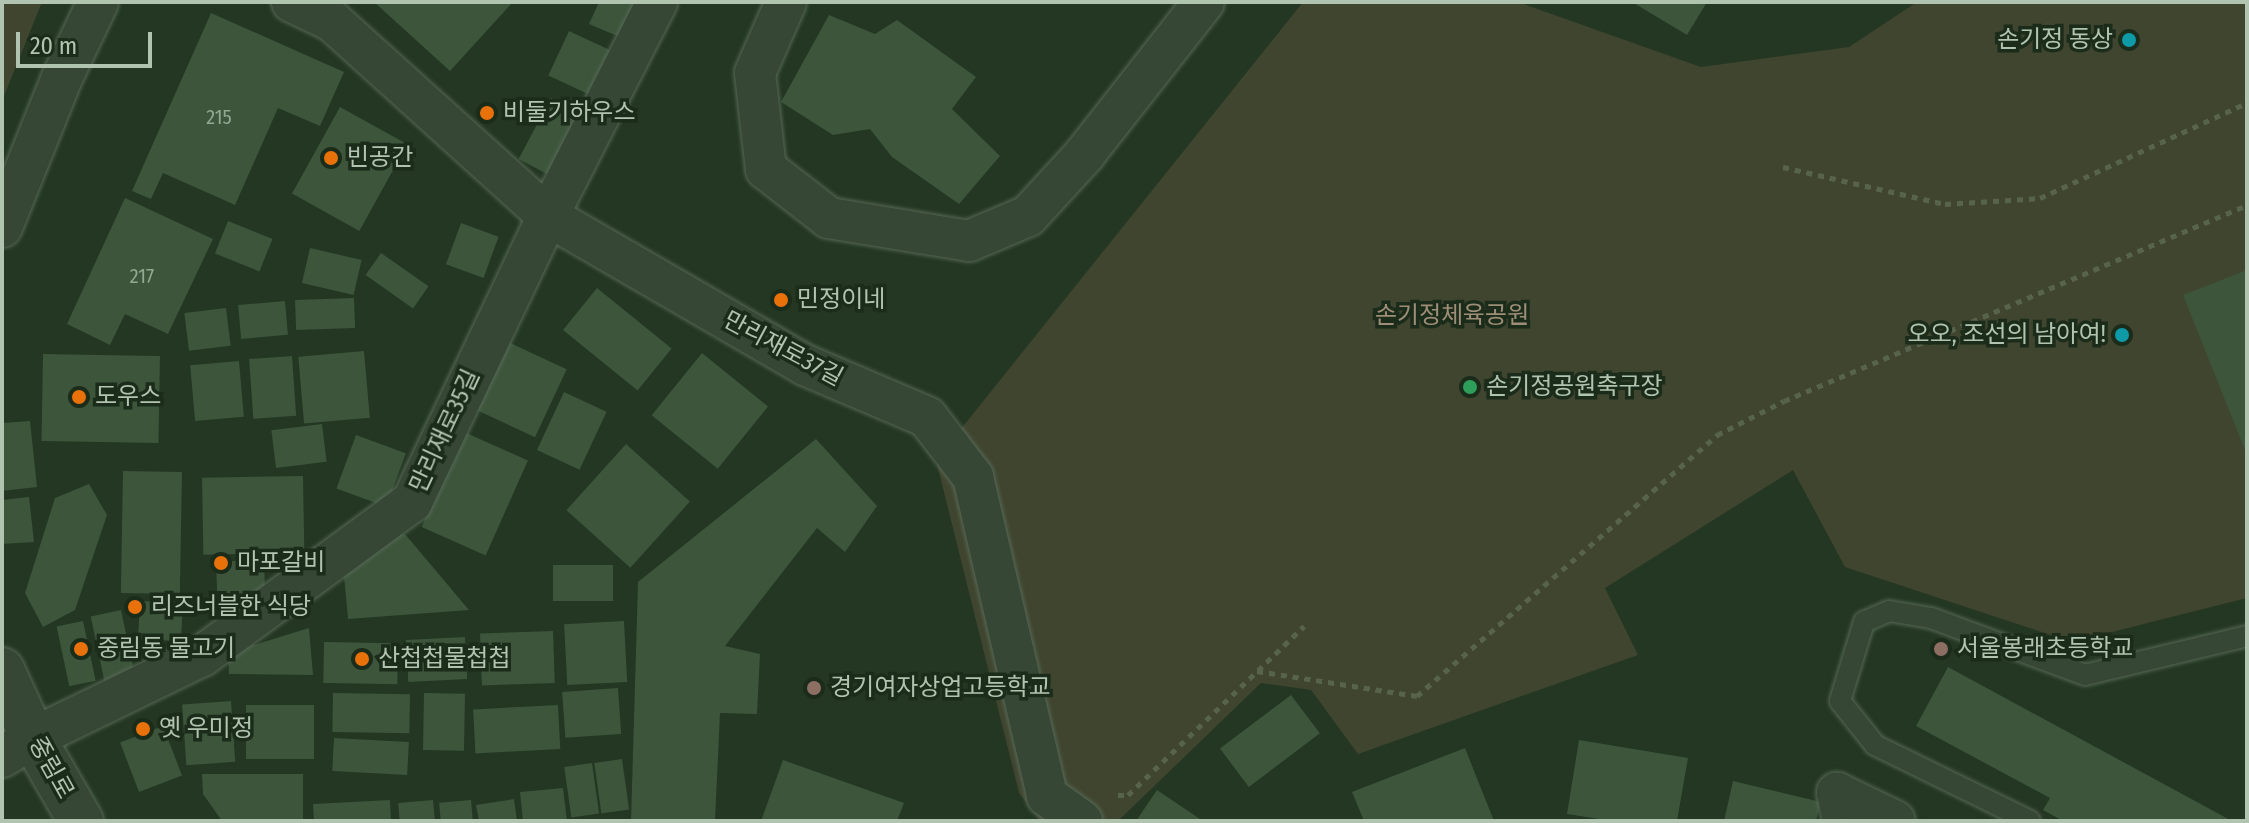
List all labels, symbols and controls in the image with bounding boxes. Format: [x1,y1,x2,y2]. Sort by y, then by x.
scale bar [20,16,156,66]
place label: 손기정 동상 [1997,26,2113,54]
marker: 손기정 동상 [2120,31,2138,49]
text: 20 m [30,32,77,60]
place label: 비둘기하우스 [503,99,635,127]
marker: 비둘기하우스 [478,104,496,122]
house number: 215 [206,105,232,129]
place label: 빈공간 [347,144,413,172]
marker: 빈공간 [322,149,340,167]
house number: 217 [130,264,154,288]
place label: 민정이네 [797,286,885,314]
marker: 민정이네 [772,291,790,309]
park label: 손기정체육공원 [1375,302,1529,330]
street label: 만리재로37길 [718,306,848,392]
place label: 오오, 조선의 남아여! [1908,321,2106,349]
marker: 오오, 조선의 남아여! [2113,326,2131,344]
street label: 만리재로35길 [404,365,486,497]
place label: 손기정공원축구장 [1486,373,1663,401]
marker: 손기정공원축구장 [1461,378,1479,396]
place label: 도우스 [95,383,161,411]
marker: 도우스 [70,388,88,406]
place label: 마포갈비 [237,549,325,577]
marker: 마포갈비 [212,554,230,572]
place label: 리즈너블한 식당 [151,593,311,621]
marker: 리즈너블한 식당 [126,598,144,616]
place label: 중림동 물고기 [97,635,235,663]
place label: 서울봉래초등학교 [1957,635,2134,663]
marker: 중림동 물고기 [72,640,90,658]
marker: 서울봉래초등학교 [1932,640,1950,658]
place label: 산첩첩물첩첩 [378,645,510,673]
marker: 산첩첩물첩첩 [353,650,371,668]
place label: 경기여자상업고등학교 [830,674,1051,702]
marker: 경기여자상업고등학교 [805,679,823,697]
place label: 옛 우미정 [159,715,253,743]
marker: 옛 우미정 [134,720,152,738]
street label: 중림로 [22,732,80,804]

